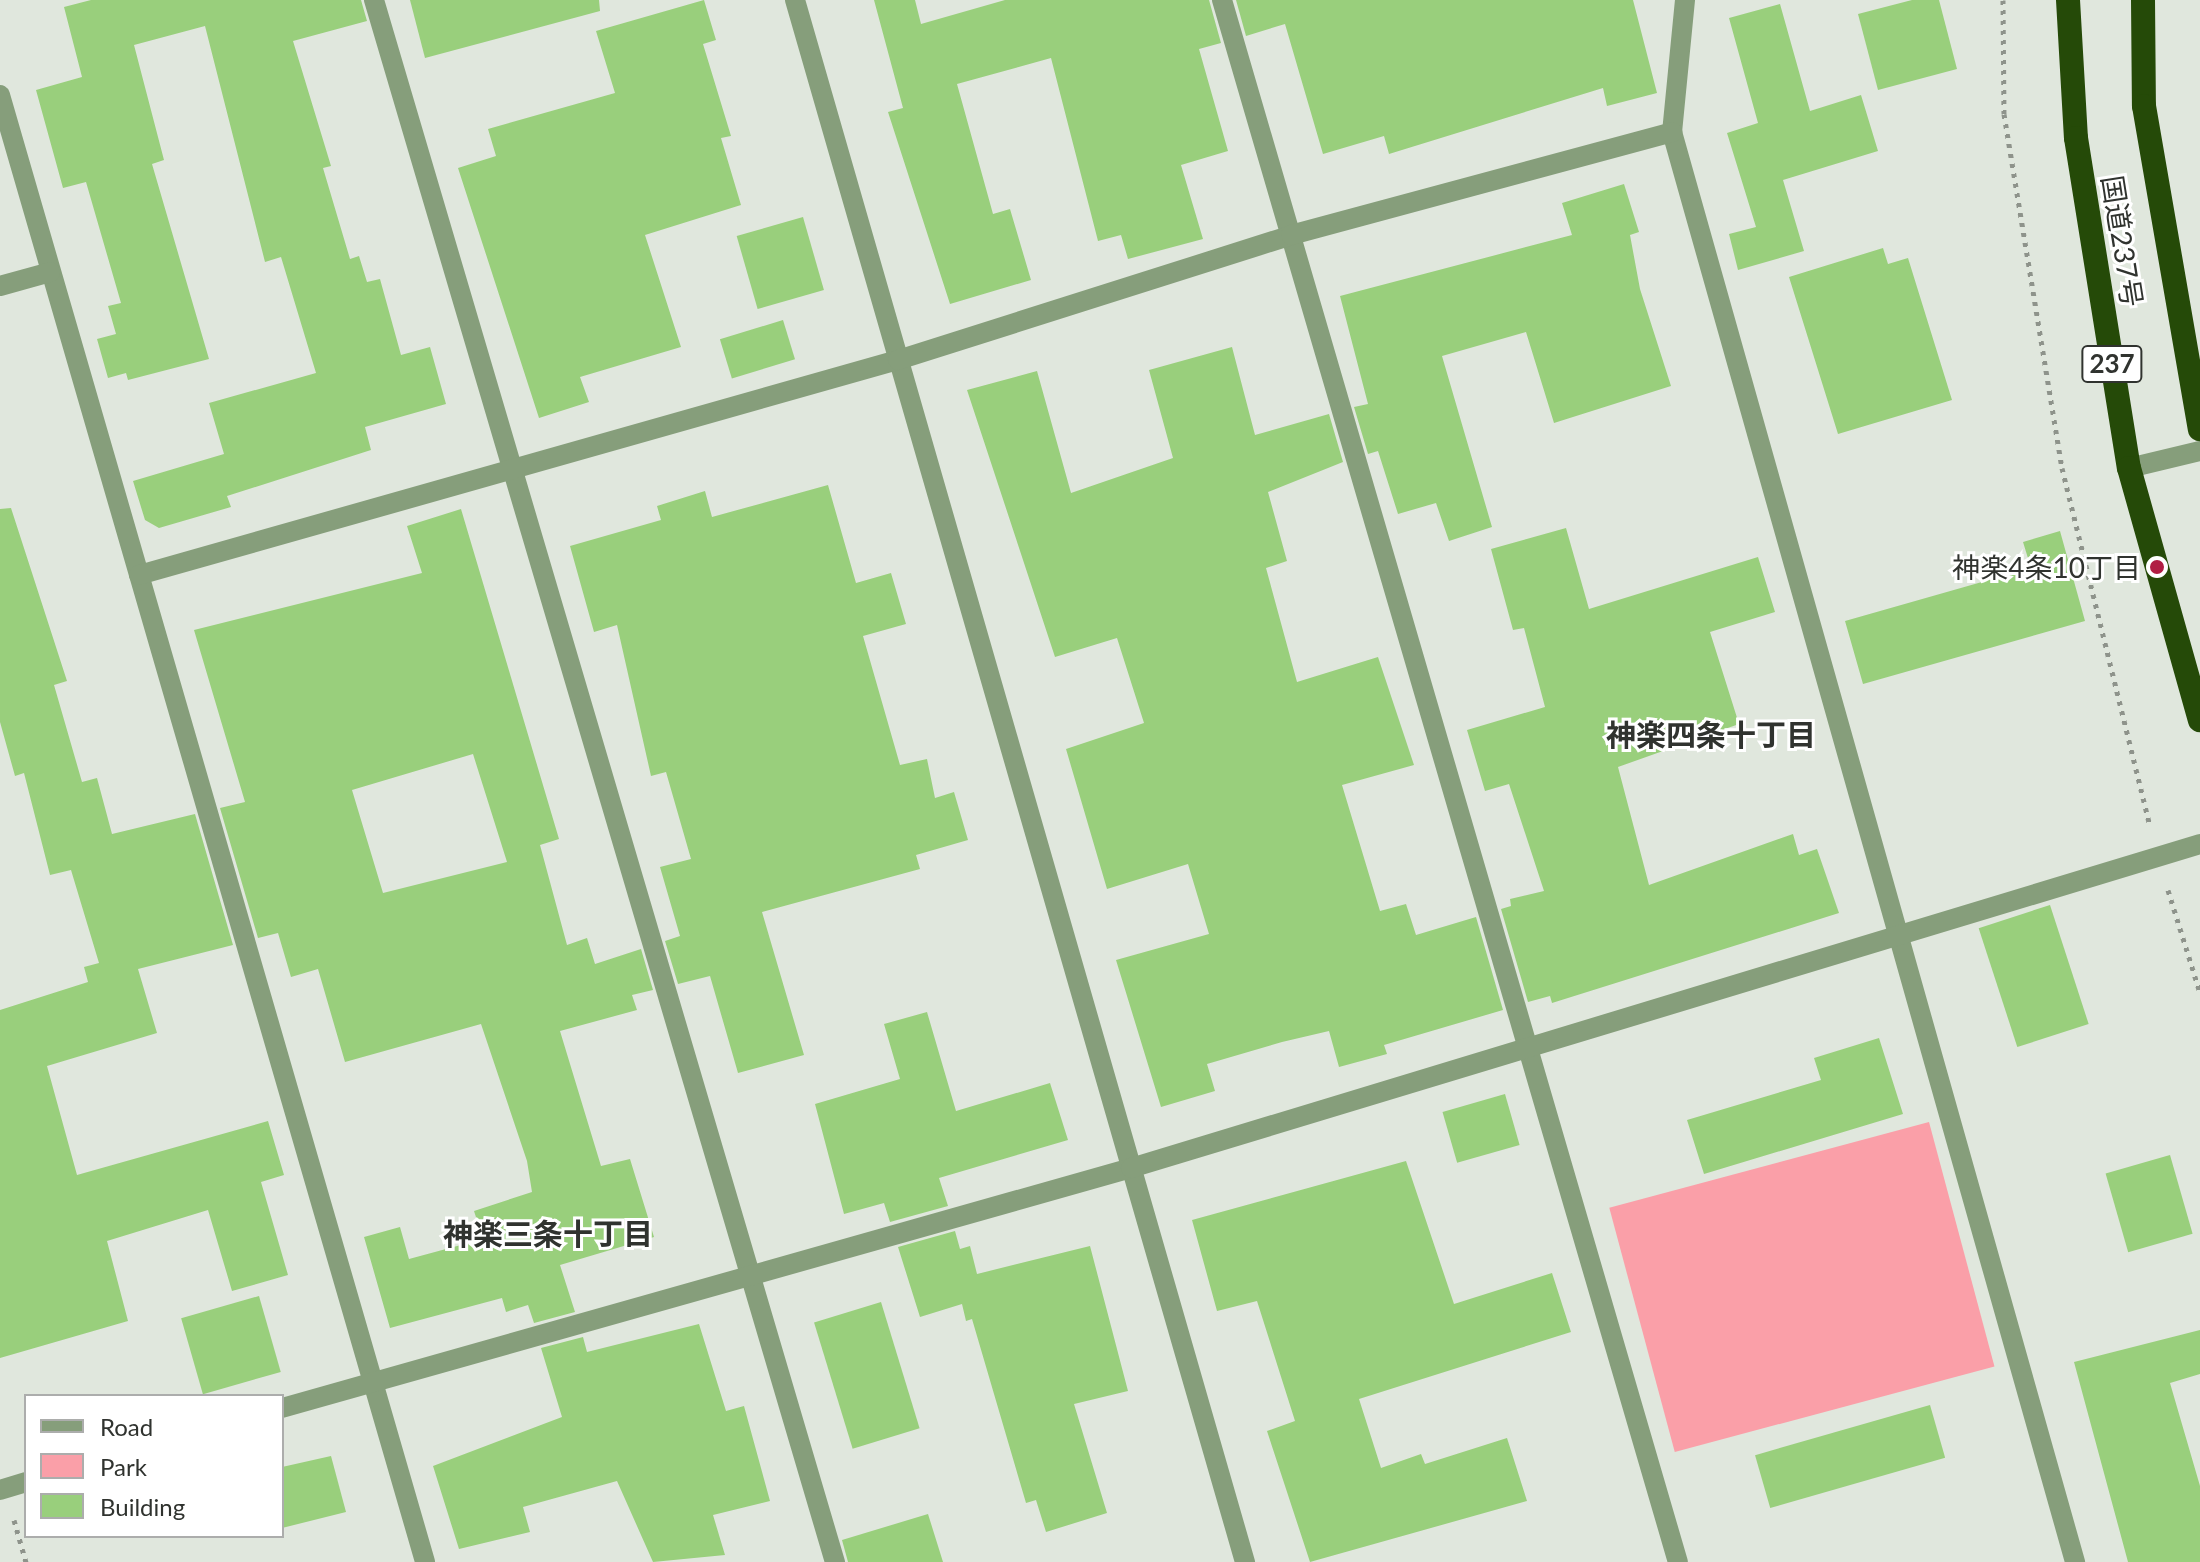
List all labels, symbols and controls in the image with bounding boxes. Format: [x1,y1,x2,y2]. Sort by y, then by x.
street label: 国道237号 [2096,173,2150,309]
road number: 237 [2080,342,2144,386]
place label: 神楽4条10丁目 [1952,550,2141,584]
marker: 神楽4条10丁目 [2148,558,2166,576]
district label: 神楽四条十丁目 [1606,716,1816,752]
district label: 神楽三条十丁目 [443,1215,653,1251]
legend [24,1394,284,1538]
text: Road [100,1412,153,1441]
text: Park [100,1452,147,1481]
text: Building [100,1492,185,1521]

